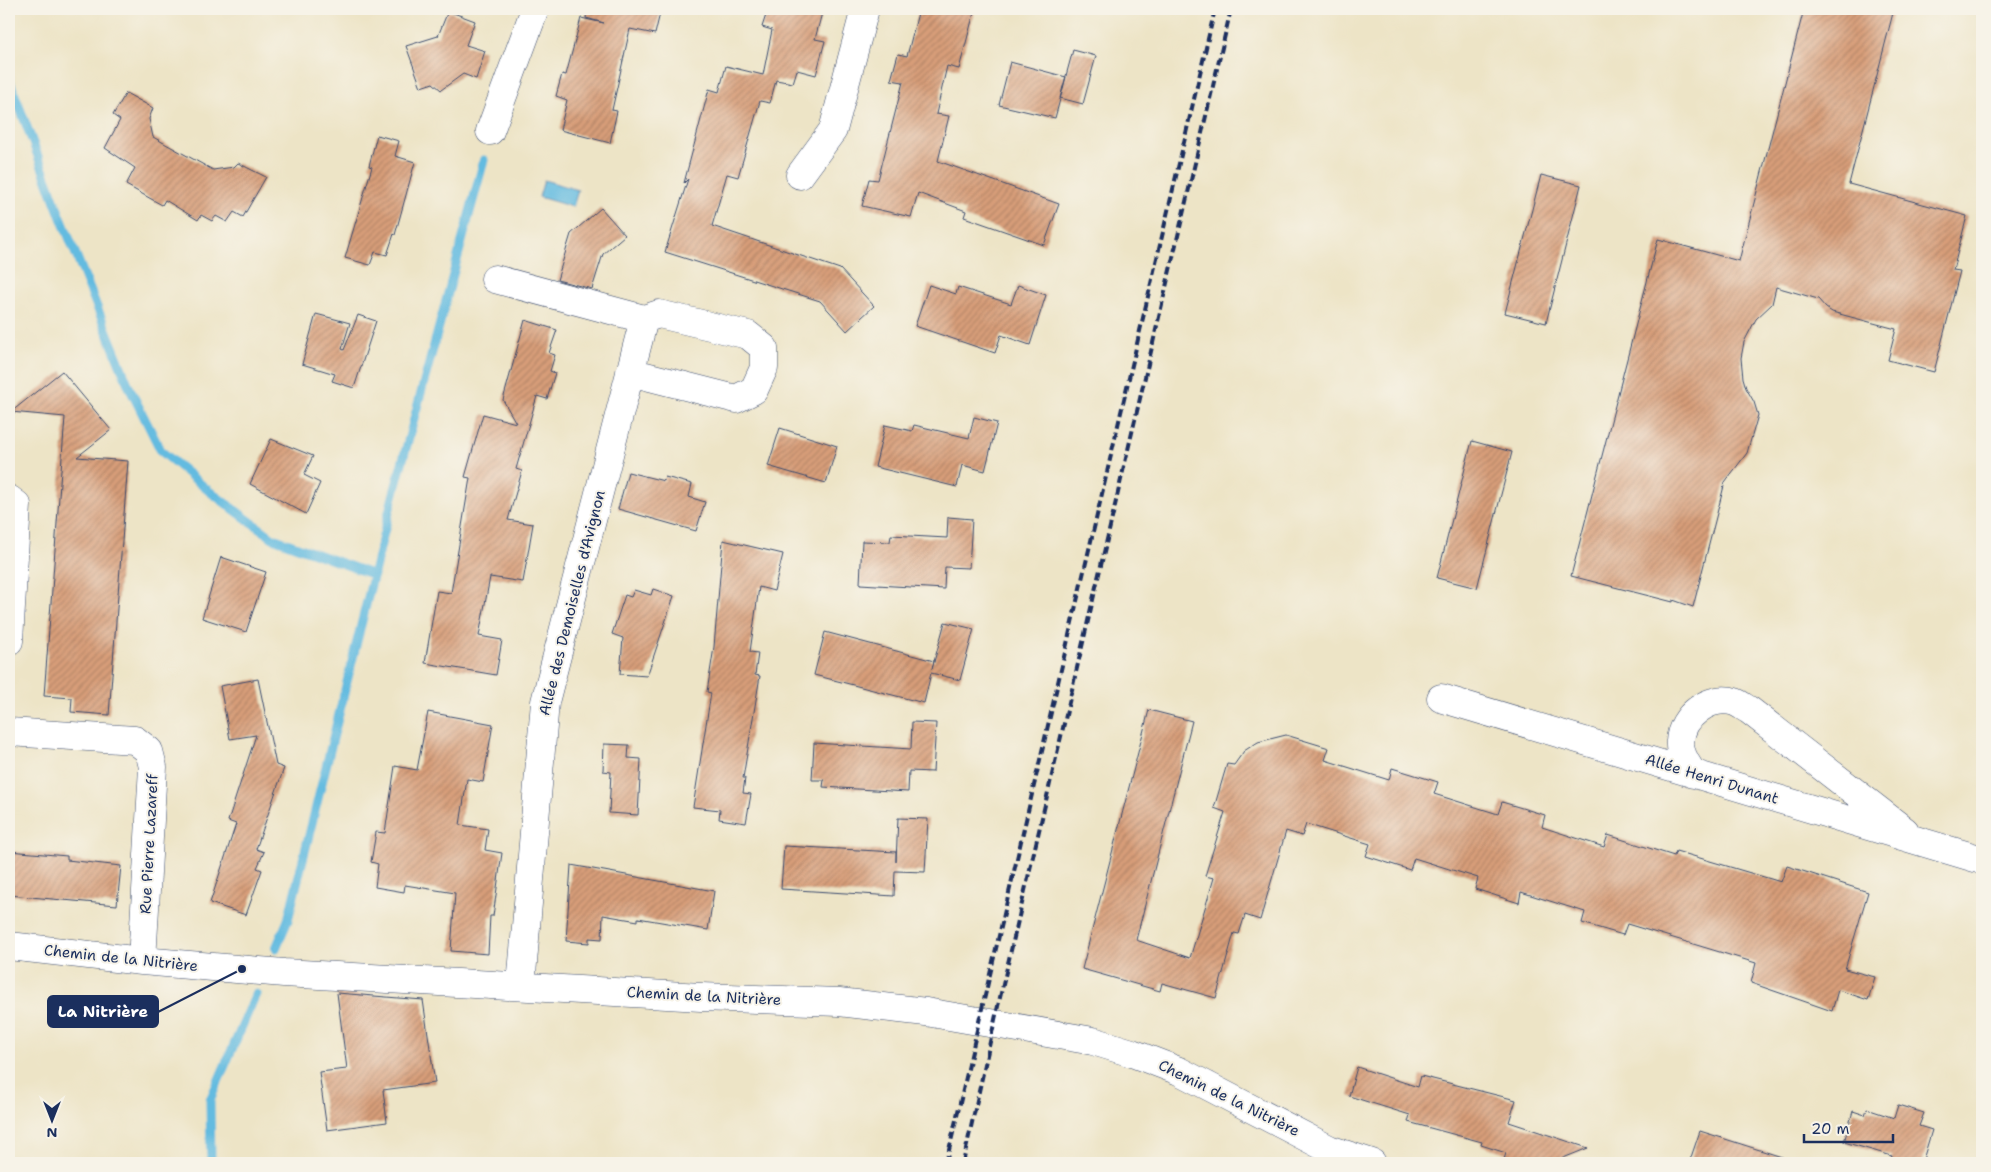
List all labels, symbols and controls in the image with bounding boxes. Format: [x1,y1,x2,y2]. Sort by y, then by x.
street label: Allée des Demoiselles d'Avignon [534,488,610,718]
street label: Allée Henri Dunant [1643,749,1781,809]
street label: Rue Pierre Lazareff [135,773,163,915]
street label: Chemin de la Nitrière [43,940,199,976]
street label: Chemin de la Nitrière [626,982,782,1010]
callout: La Nitrière [48,996,158,1027]
text: La Nitrière [58,1001,149,1022]
street label: Chemin de la Nitrière [1155,1055,1303,1141]
north arrow [28,1094,78,1144]
scale bar [1804,1112,1892,1144]
text: 20 m [1811,1119,1850,1139]
text: N [46,1124,58,1142]

